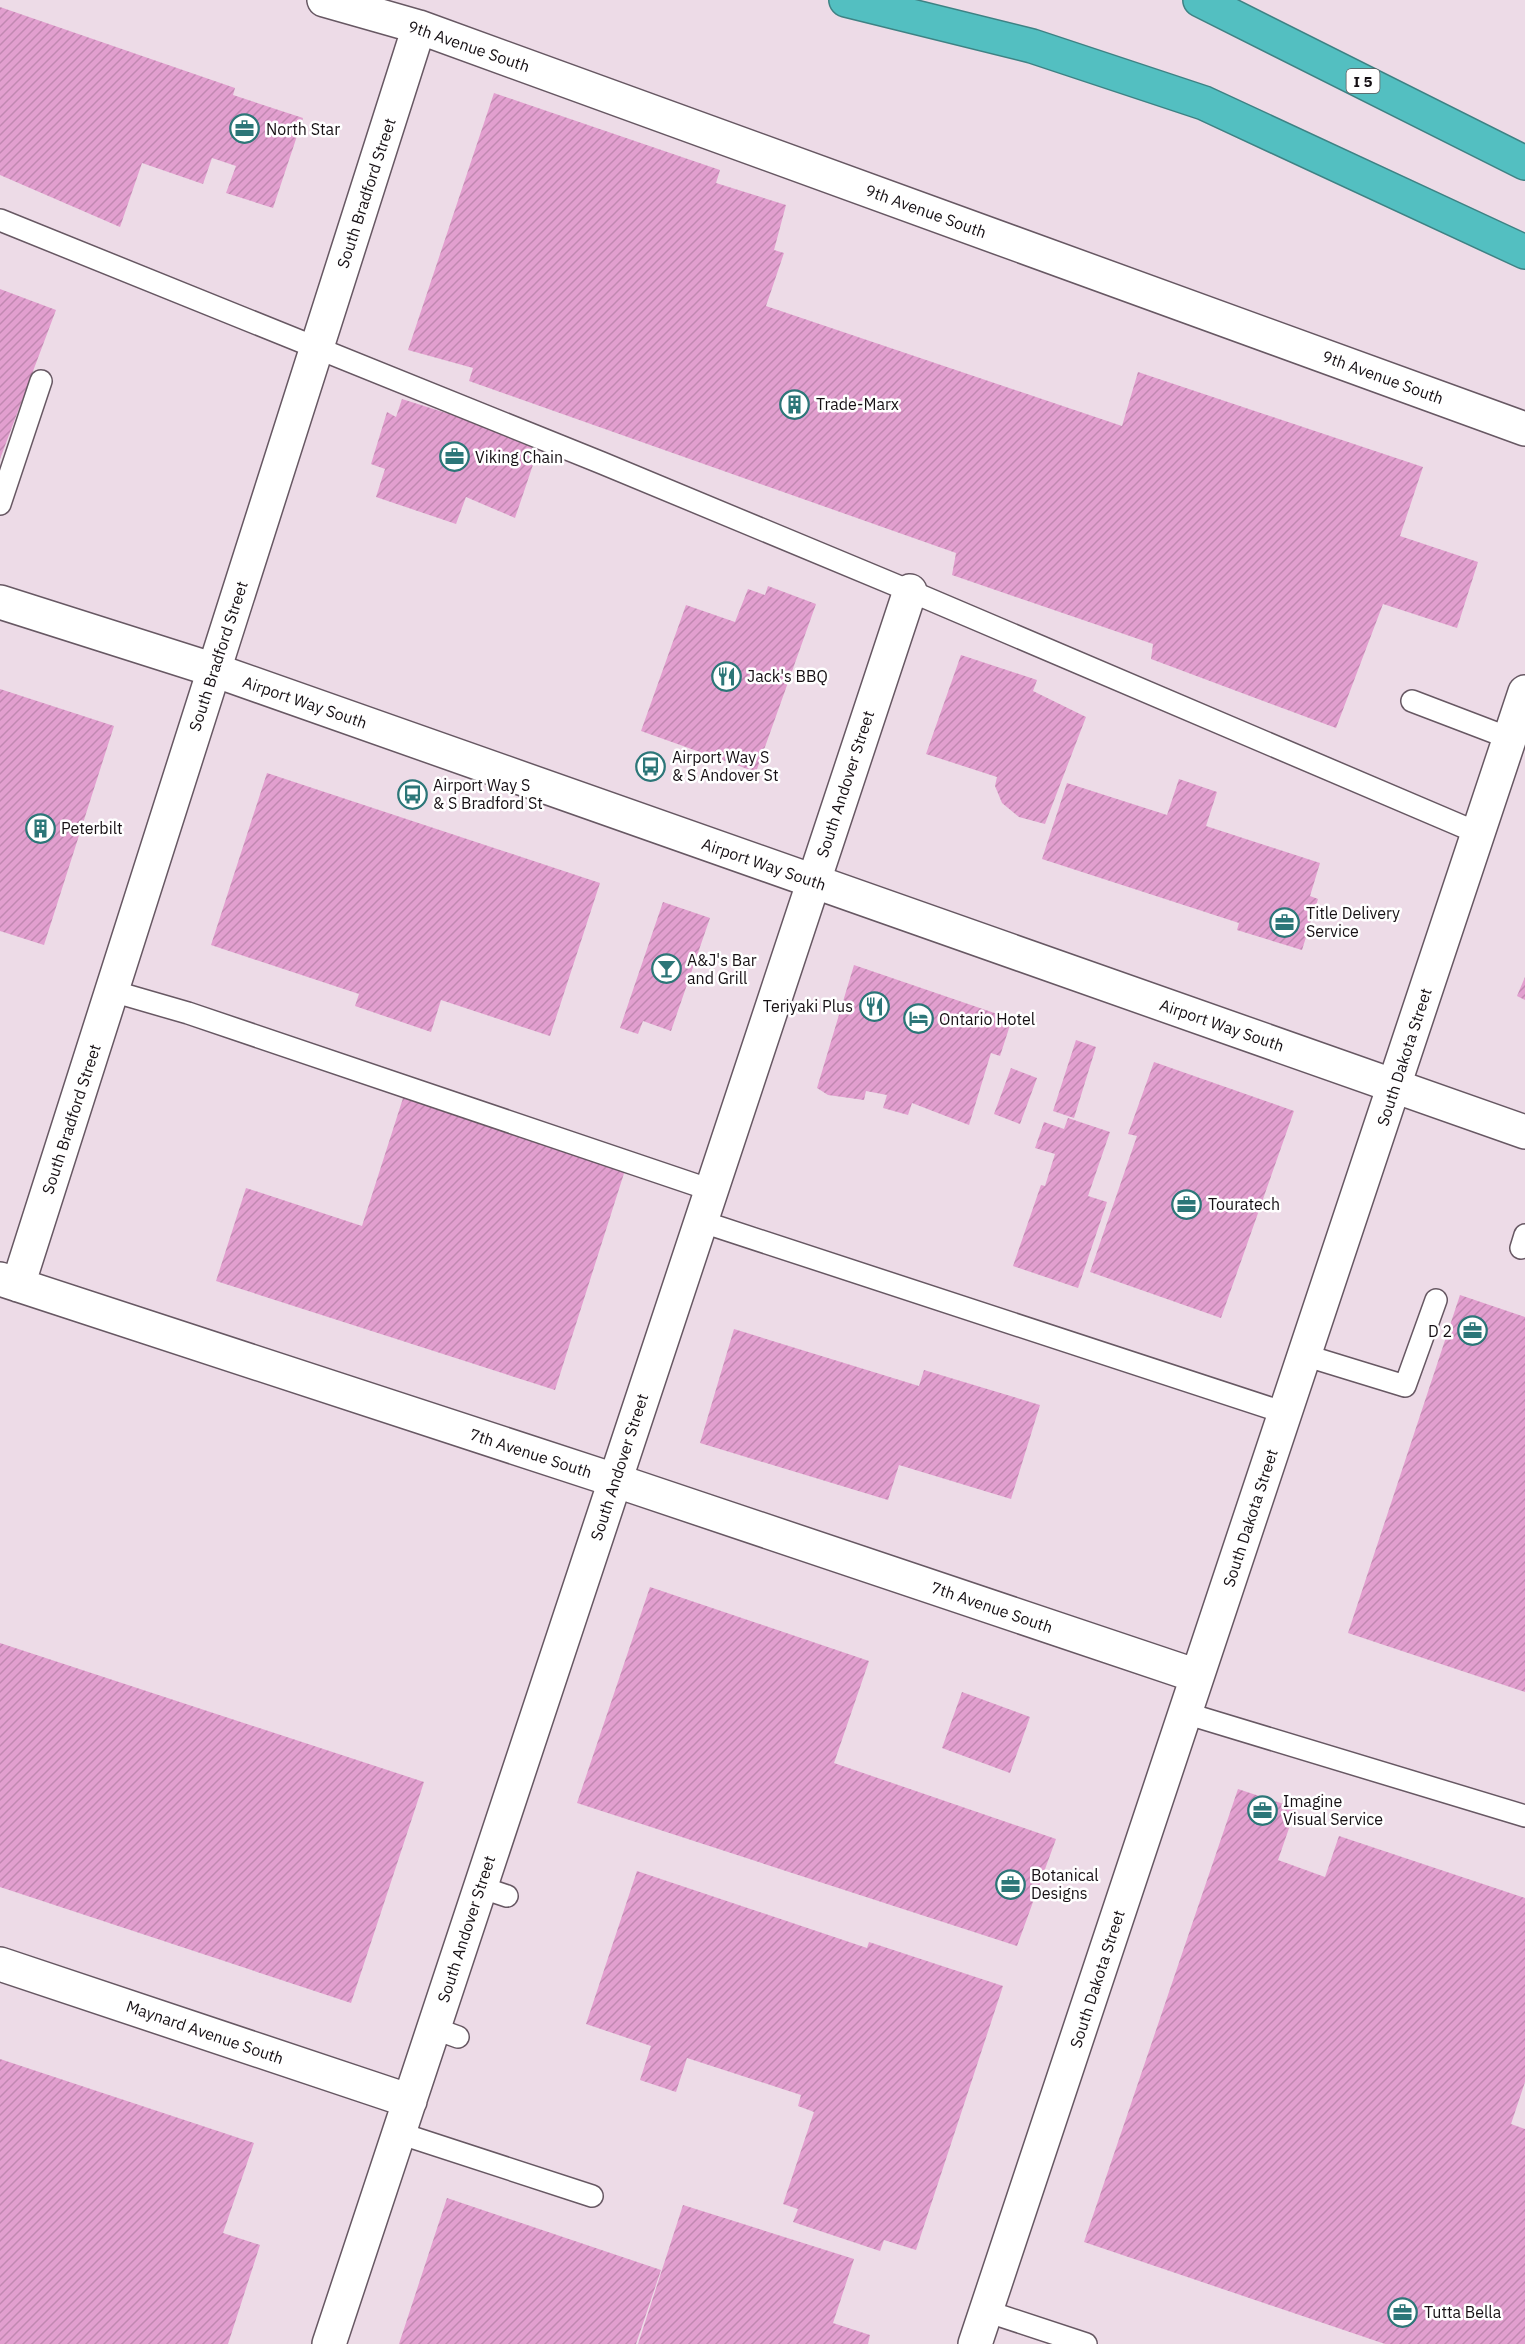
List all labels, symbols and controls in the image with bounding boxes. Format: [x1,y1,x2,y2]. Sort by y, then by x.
street label: 9th Avenue South [406,16,532,76]
road number: I 5 [1346,69,1380,93]
office icon: North Star [229,113,261,145]
street label: South Bradford Street [332,115,400,271]
place label: North Star [266,119,340,139]
street label: 9th Avenue South [863,180,989,242]
street label: 9th Avenue South [1320,346,1446,408]
building icon: Trade-Marx [779,388,811,420]
place label: Trade-Marx [816,394,899,414]
office icon: Viking Chain [438,441,470,473]
place label: Viking Chain [475,447,563,467]
street label: South Bradford Street [184,578,252,734]
restaurant icon: Jack's BBQ [710,660,742,692]
place label: Jack's BBQ [747,666,828,686]
street label: Airport Way South [240,671,370,733]
street label: South Andover Street [812,708,878,860]
place label: Airport Way S & S Andover St [672,747,779,785]
bus stop icon: Airport Way S & S Andover St [635,750,667,782]
place label: Airport Way S & S Bradford St [433,775,543,813]
bus stop icon: Airport Way S & S Bradford St [396,778,428,810]
building icon: Peterbilt [24,812,56,844]
place label: Peterbilt [61,818,123,838]
street label: Airport Way South [699,833,829,895]
place label: Title Delivery Service [1306,903,1400,941]
office icon: Title Delivery Service [1269,906,1301,938]
place label: A&J's Bar and Grill [687,950,757,988]
bar icon: A&J's Bar and Grill [650,953,682,985]
street label: South Dakota Street [1372,985,1436,1129]
restaurant icon: Teriyaki Plus [858,990,890,1022]
street label: Airport Way South [1157,994,1287,1056]
place label: Teriyaki Plus [763,996,853,1016]
hotel icon: Ontario Hotel [902,1003,934,1035]
place label: Ontario Hotel [939,1009,1035,1029]
street label: South Bradford Street [37,1041,105,1197]
office icon: Touratech [1171,1188,1203,1220]
place label: Touratech [1208,1194,1280,1214]
office icon: D 2 [1457,1315,1489,1347]
place label: D 2 [1428,1321,1452,1341]
street label: South Andover Street [586,1391,652,1543]
street label: 7th Avenue South [467,1424,595,1482]
street label: South Dakota Street [1218,1446,1282,1590]
street label: 7th Avenue South [929,1577,1055,1637]
place label: Imagine Visual Service [1283,1791,1383,1829]
office icon: Imagine Visual Service [1246,1794,1278,1826]
street label: South Andover Street [433,1853,499,2005]
place label: Botanical Designs [1031,1865,1099,1903]
office icon: Botanical Designs [994,1868,1026,1900]
street label: South Dakota Street [1065,1907,1129,2051]
street label: Maynard Avenue South [124,1996,286,2068]
office icon: Tutta Bella [1387,2296,1419,2328]
place label: Tutta Bella [1424,2302,1502,2322]

